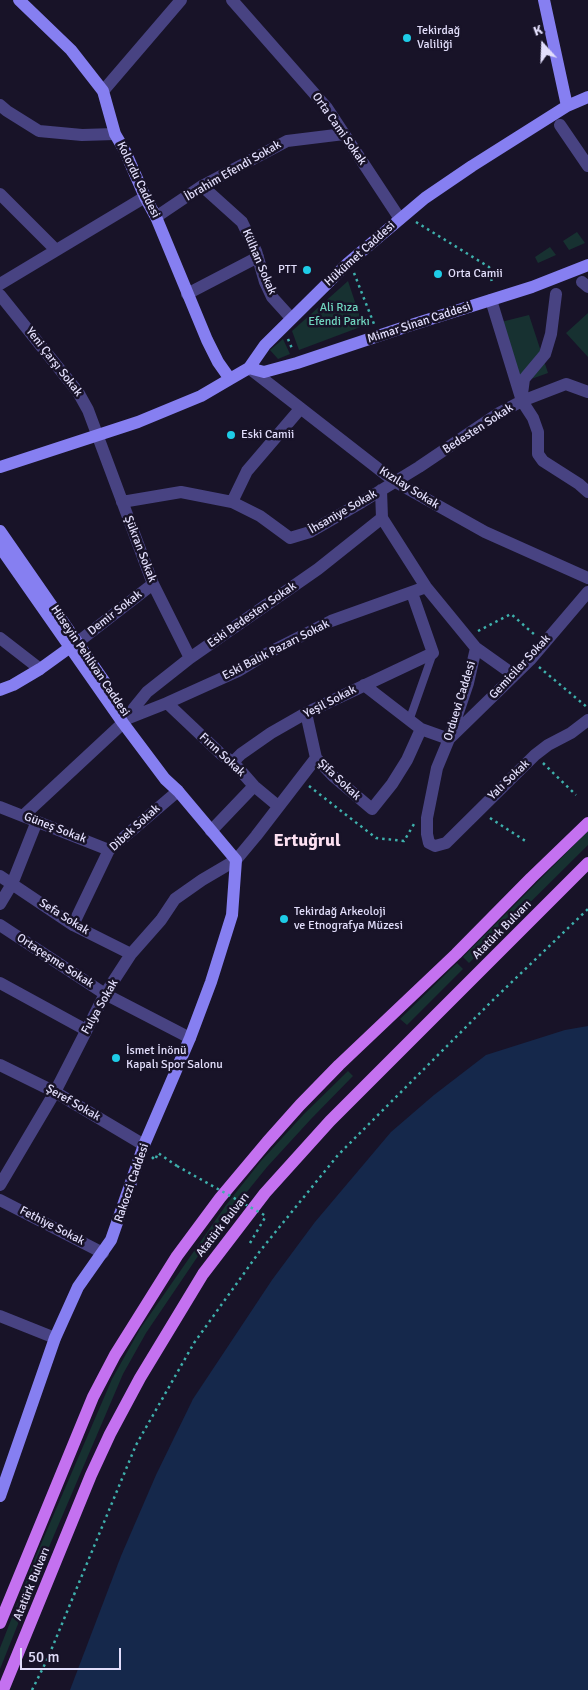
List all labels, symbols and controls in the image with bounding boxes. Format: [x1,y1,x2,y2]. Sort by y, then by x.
north arrow [518,20,568,70]
text: K [531,21,545,40]
place label: Tekirdağ Valiliği [417,24,460,52]
marker: Tekirdağ Valiliği [401,32,413,44]
street label: Orta Cami Sokak [309,90,369,168]
street label: İbrahim Efendi Sokak [182,138,284,204]
street label: Kolordu Caddesi [113,139,163,221]
street label: Hükümet Caddesi [322,219,398,289]
street label: Külhan Sokak [239,227,279,297]
place label: PTT [278,263,297,277]
marker: PTT [301,264,313,276]
place label: Orta Camii [448,267,503,281]
marker: Orta Camii [432,268,444,280]
street label: Mimar Sinan Caddesi [365,299,473,347]
park label: Ali Rıza Efendi Parkı [308,301,370,329]
street label: Yeni Çarşı Sokak [23,325,85,399]
street label: Bedesten Sokak [440,401,516,457]
place label: Eski Camii [241,428,294,442]
marker: Eski Camii [225,429,237,441]
street label: Kızılay Sokak [376,464,442,512]
street label: İhsaniye Sokak [306,487,380,537]
street label: Şükran Sokak [121,514,159,584]
street label: Eski Bedesten Sokak [205,579,299,651]
street label: Demir Sokak [85,587,145,639]
street label: Hüseyin Pehlivan Caddesi [47,603,133,719]
street label: Eski Balık Pazarı Sokak [220,617,332,683]
street label: Gemiciler Sokak [486,632,554,702]
street label: Orduevi Caddesi [441,659,479,743]
street label: Yeşil Sokak [301,683,359,721]
street label: Fırın Sokak [196,730,248,780]
street label: Şifa Sokak [314,756,364,804]
street label: Yalı Sokak [485,757,533,803]
street label: Dibek Sokak [107,802,163,854]
street label: Güneş Sokak [22,809,88,847]
district label: Ertuğrul [273,830,341,852]
street label: Sefa Sokak [36,896,92,938]
street label: Atatürk Bulvarı [469,897,535,963]
place label: Tekirdağ Arkeoloji ve Etnografya Müzesi [294,905,403,933]
marker: Tekirdağ Arkeoloji ve Etnografya Müzesi [278,913,290,925]
street label: Ortaçeşme Sokak [14,931,96,991]
street label: Fulya Sokak [78,977,122,1037]
place label: İsmet İnönü Kapalı Spor Salonu [126,1044,223,1072]
marker: İsmet İnönü Kapalı Spor Salonu [110,1052,122,1064]
street label: Şeref Sokak [43,1082,103,1124]
street label: Rakoczi Caddesi [112,1142,152,1224]
street label: Atatürk Bulvarı [193,1190,253,1260]
street label: Fethiye Sokak [17,1203,87,1249]
street label: Atatürk Bulvarı [11,1545,53,1623]
scale bar [22,1638,124,1670]
text: 50 m [28,1648,59,1666]

